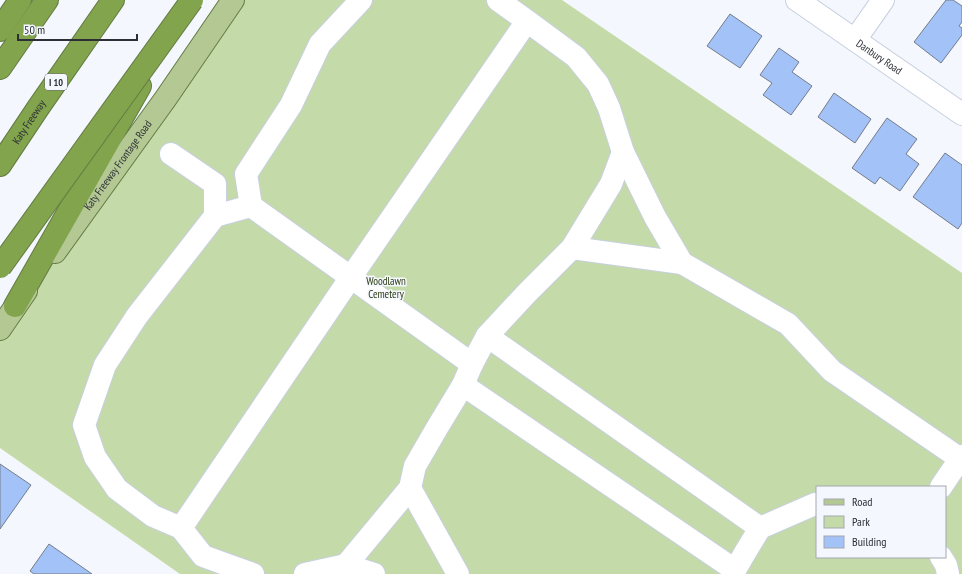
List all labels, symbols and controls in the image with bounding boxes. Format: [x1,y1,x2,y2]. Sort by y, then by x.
scale bar [18,16,137,42]
text: 50 m [24,22,45,37]
street label: Danbury Road [854,36,905,78]
road number: I 10 [45,74,67,90]
street label: Katy Freeway [9,96,49,147]
street label: Katy Freeway Frontage Road [80,117,155,213]
park label: Woodlawn Cemetery [366,274,406,301]
legend [816,486,946,558]
text: Road [852,494,872,509]
text: Park [852,514,870,529]
text: Building [852,534,887,549]

